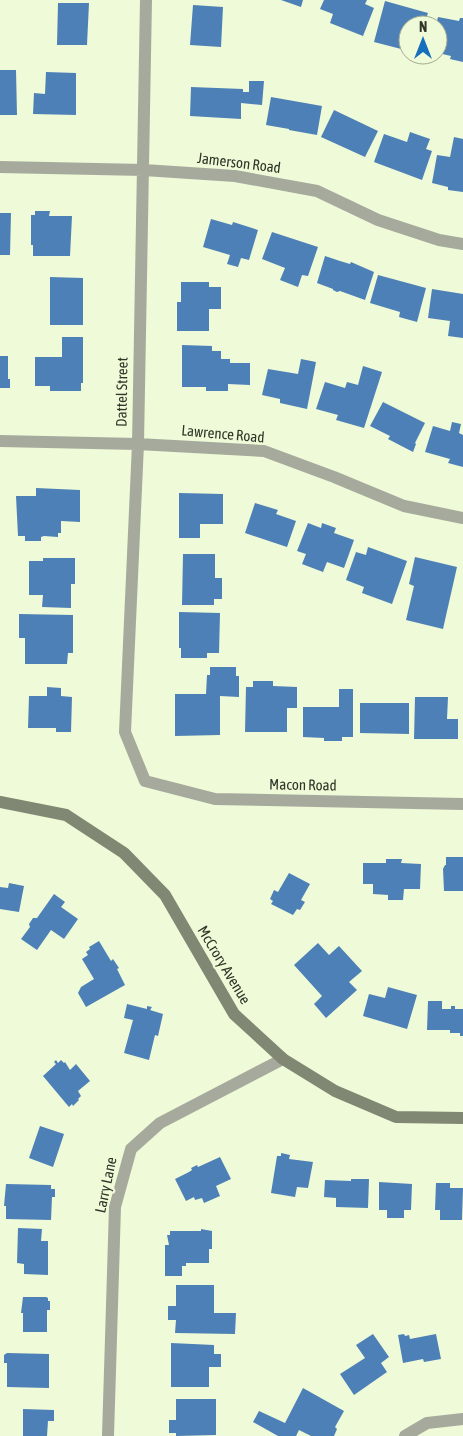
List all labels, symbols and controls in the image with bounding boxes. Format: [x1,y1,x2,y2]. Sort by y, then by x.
north arrow [398,15,448,65]
text: N [419,19,427,35]
street label: Jamerson Road [196,149,282,176]
street label: Dattel Street [112,357,131,427]
street label: Lawrence Road [181,421,265,446]
street label: Macon Road [269,775,337,794]
street label: McCrory Avenue [194,923,254,1007]
street label: Larry Lane [91,1155,120,1214]

